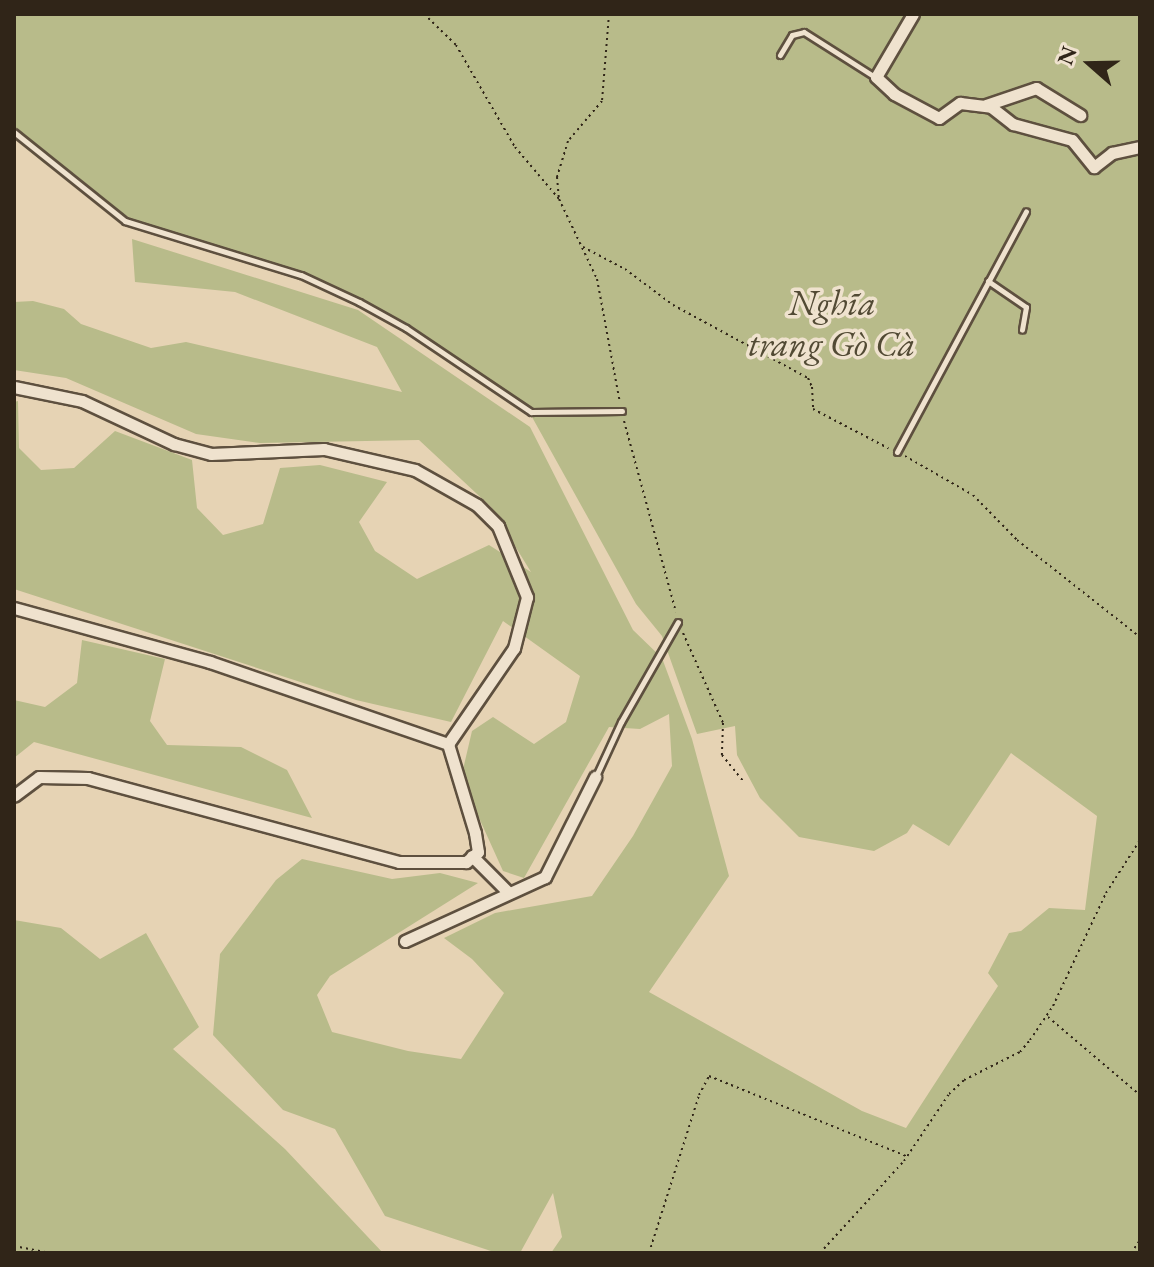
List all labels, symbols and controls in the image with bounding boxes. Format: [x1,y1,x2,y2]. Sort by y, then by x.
north arrow [1050,24,1130,104]
text: N [1050,42,1084,69]
park label: Nghĩa trang Gò Cà [749,280,915,365]

